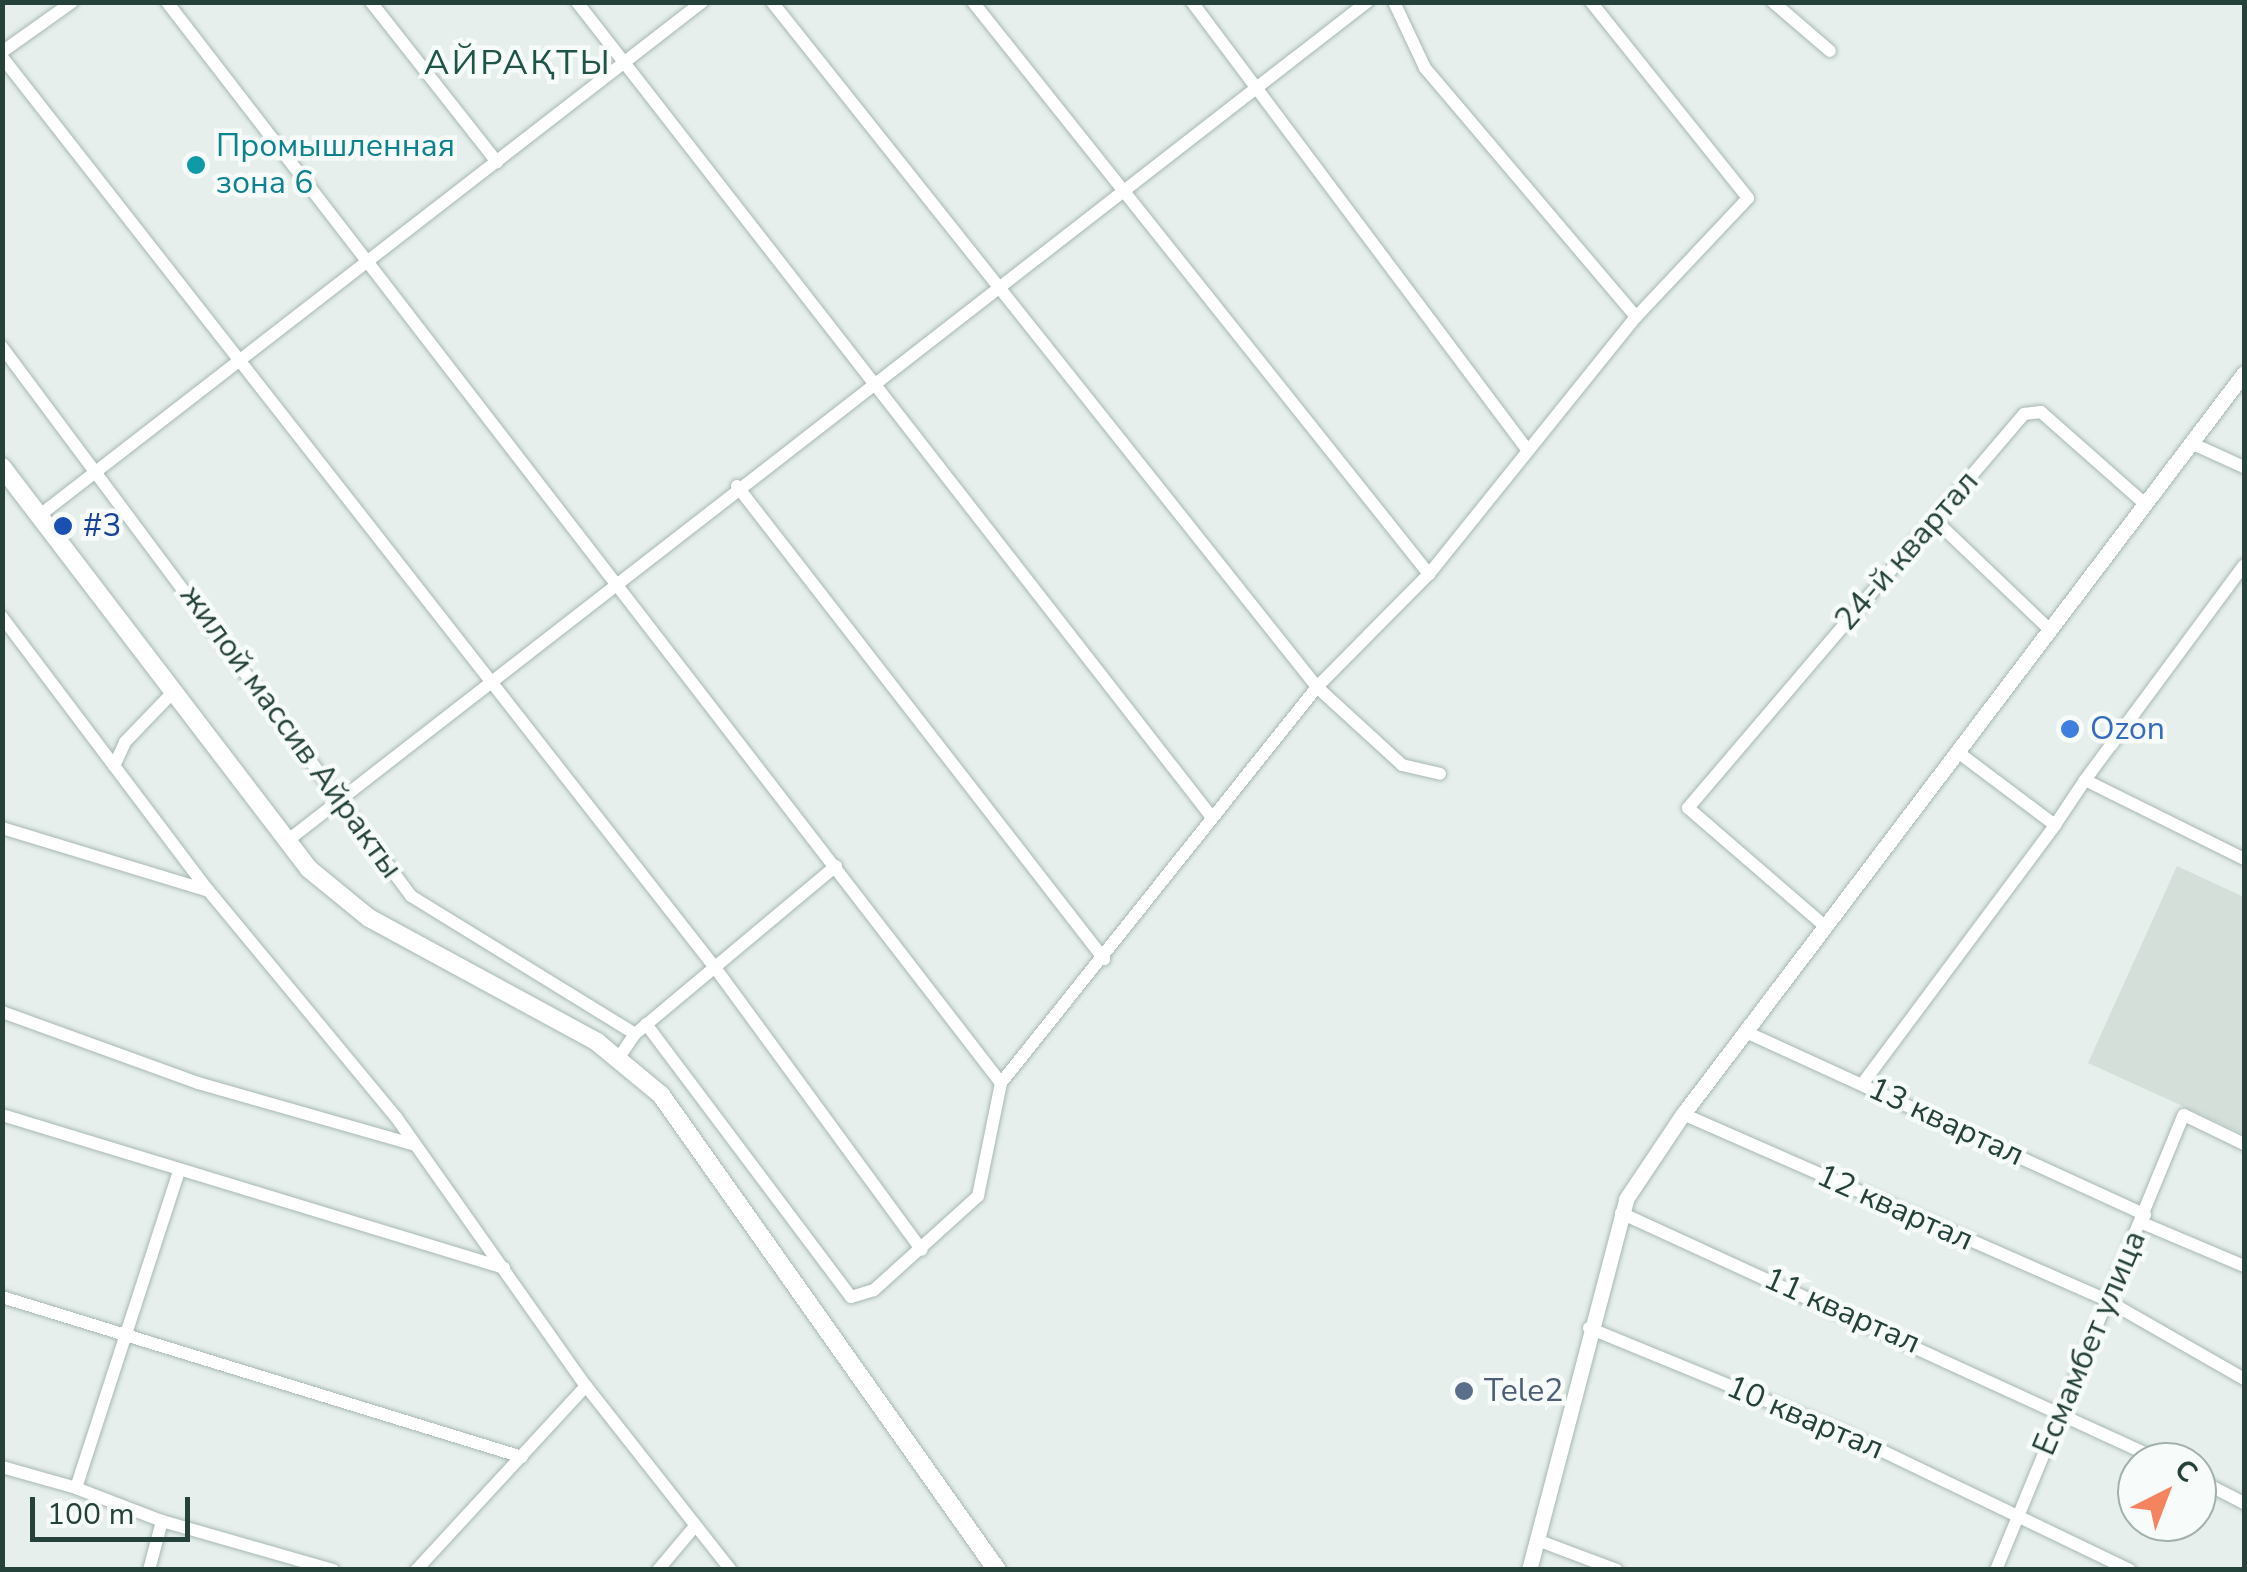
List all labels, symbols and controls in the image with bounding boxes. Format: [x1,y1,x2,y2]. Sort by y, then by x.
district label: АЙРАҚТЫ [424,42,612,84]
place label: Промышленная зона 6 [216,128,455,203]
marker: Промышленная зона 6 [185,154,207,176]
street label: 24-й квартал [1827,463,1987,639]
place label: #3 [83,507,121,545]
marker: #3 [52,515,74,537]
street label: жилой массив Айракты [172,578,410,886]
place label: Ozon [2090,710,2165,748]
marker: Ozon [2059,718,2081,740]
street label: 13 квартал [1862,1069,2030,1175]
street label: 12 квартал [1811,1156,1979,1260]
street label: Есмамбет улица [2025,1225,2155,1461]
street label: 11 квартал [1758,1259,1926,1363]
street label: 10 квартал [1721,1368,1889,1468]
place label: Tele2 [1484,1372,1563,1410]
marker: Tele2 [1453,1380,1475,1402]
north arrow [2117,1442,2217,1542]
text: С [2166,1451,2206,1492]
scale bar [35,1477,195,1539]
text: 100 m [47,1494,134,1535]

